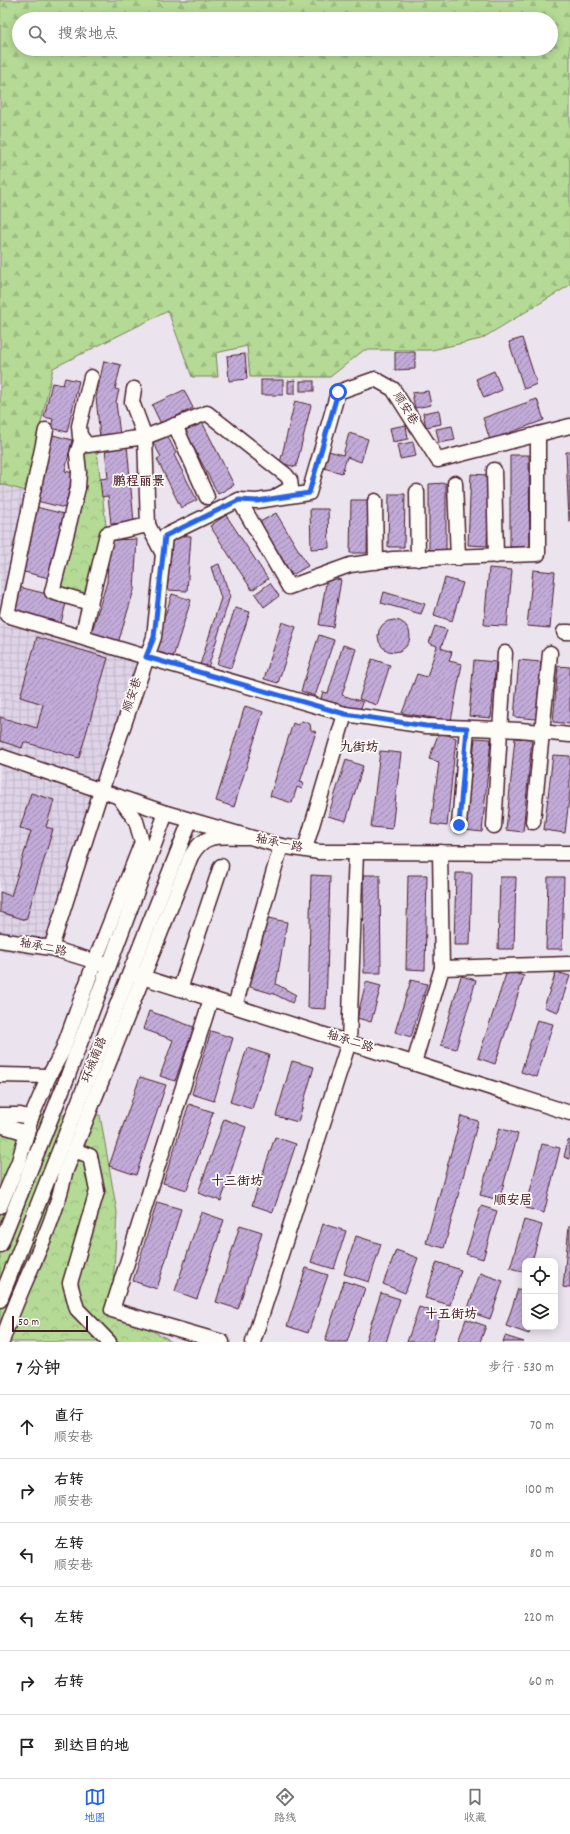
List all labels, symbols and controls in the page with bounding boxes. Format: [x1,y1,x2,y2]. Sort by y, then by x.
search box [12,12,558,56]
icon: search [26,23,48,45]
text: 搜索地点 [58,24,118,46]
route start [329,383,347,401]
street label: 顺安巷 [388,389,422,429]
district label: 鹏程丽景 [113,473,165,492]
street label: 顺安巷 [119,675,147,715]
district label: 九街坊 [339,739,379,758]
route end [450,816,468,834]
street label: 轴承一路 [254,831,304,857]
street label: 轴承二路 [18,935,68,961]
street label: 轴承二路 [325,1027,375,1057]
street label: 环城南路 [78,1035,112,1085]
district label: 十三街坊 [211,1173,263,1192]
district label: 顺安居 [493,1192,533,1211]
map controls [522,1258,558,1330]
button: locate [522,1258,558,1294]
button: layers [522,1294,558,1330]
district label: 十五街坊 [425,1306,477,1325]
scale bar [12,1314,88,1333]
text: 50 m [18,1315,39,1331]
text: 7 分钟 [16,1358,60,1382]
text: 步行 · 530 m [488,1359,554,1378]
text: 直行 [54,1406,84,1428]
icon: ahead [16,1416,38,1438]
text: 70 m [530,1417,554,1436]
text: 顺安巷 [54,1429,93,1448]
text: 右转 [54,1470,84,1492]
icon: right [16,1480,38,1502]
text: 100 m [525,1481,554,1500]
text: 顺安巷 [54,1493,93,1512]
text: 左转 [54,1534,84,1556]
icon: left [16,1544,38,1566]
text: 80 m [530,1545,554,1564]
text: 顺安巷 [54,1557,93,1576]
icon: left [16,1608,38,1630]
text: 左转 [54,1608,84,1630]
text: 220 m [524,1609,554,1628]
icon: right [16,1672,38,1694]
text: 右转 [54,1672,84,1694]
text: 60 m [529,1673,554,1692]
icon: arrive [16,1736,38,1758]
text: 到达目的地 [54,1736,129,1758]
tab: 地图 [84,1786,106,1827]
tab: 路线 [274,1786,296,1827]
tab: 收藏 [464,1786,486,1827]

